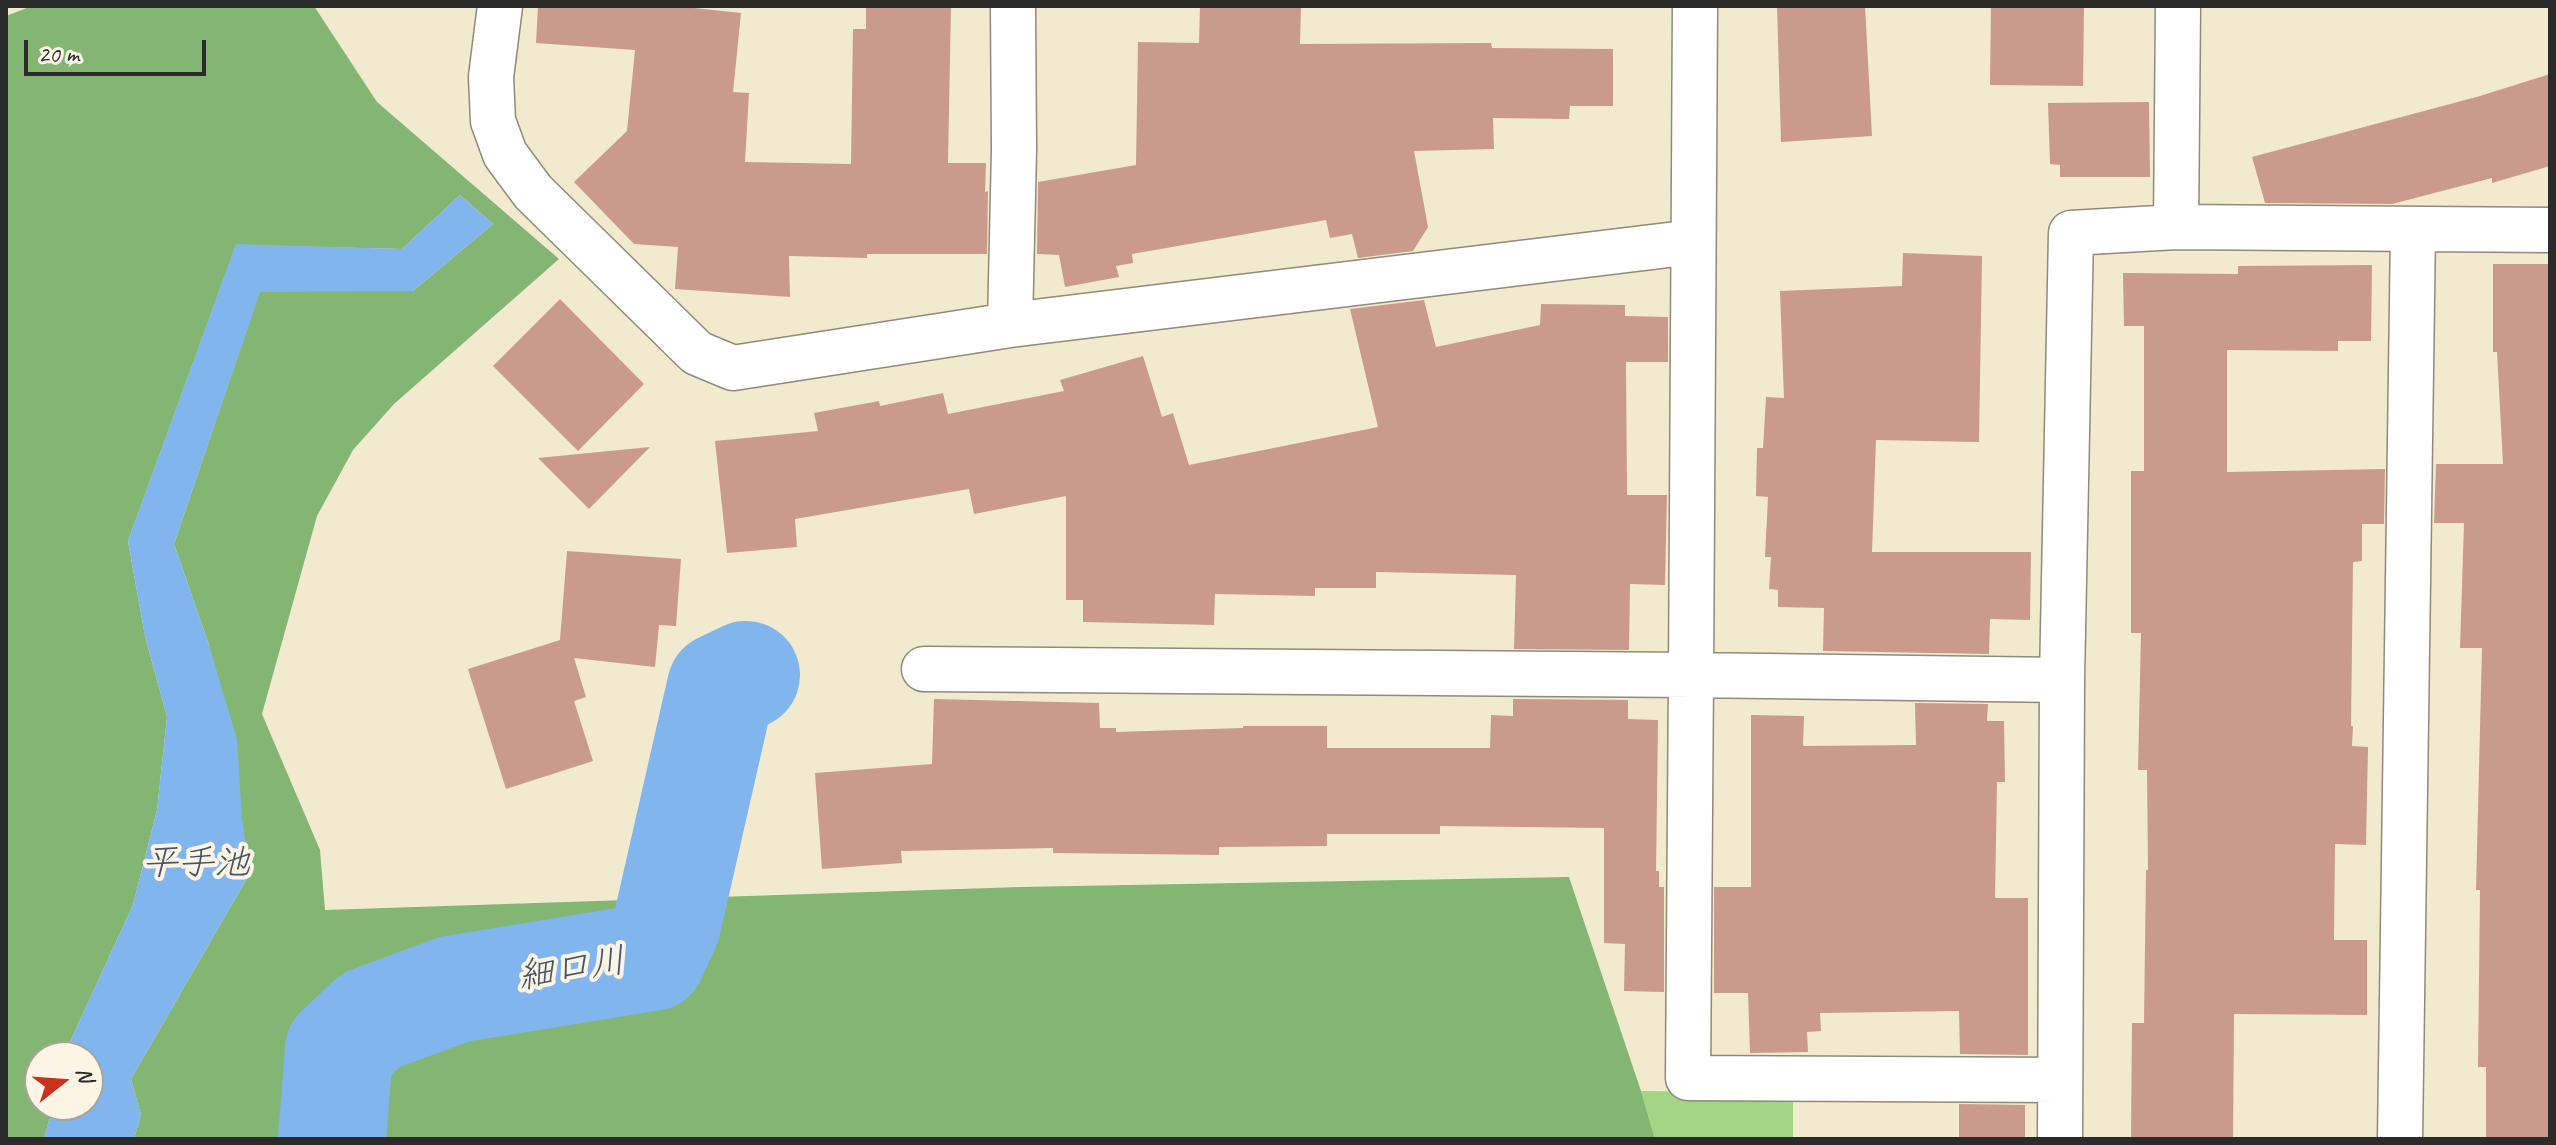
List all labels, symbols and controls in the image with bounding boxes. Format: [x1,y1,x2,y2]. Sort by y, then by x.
scale bar [28,24,210,74]
text: 20 m [38,39,79,69]
water label: 平手池 [142,843,250,887]
water label: 細口川 [515,940,629,1000]
north arrow [24,1041,104,1121]
text: N [70,1064,100,1085]

